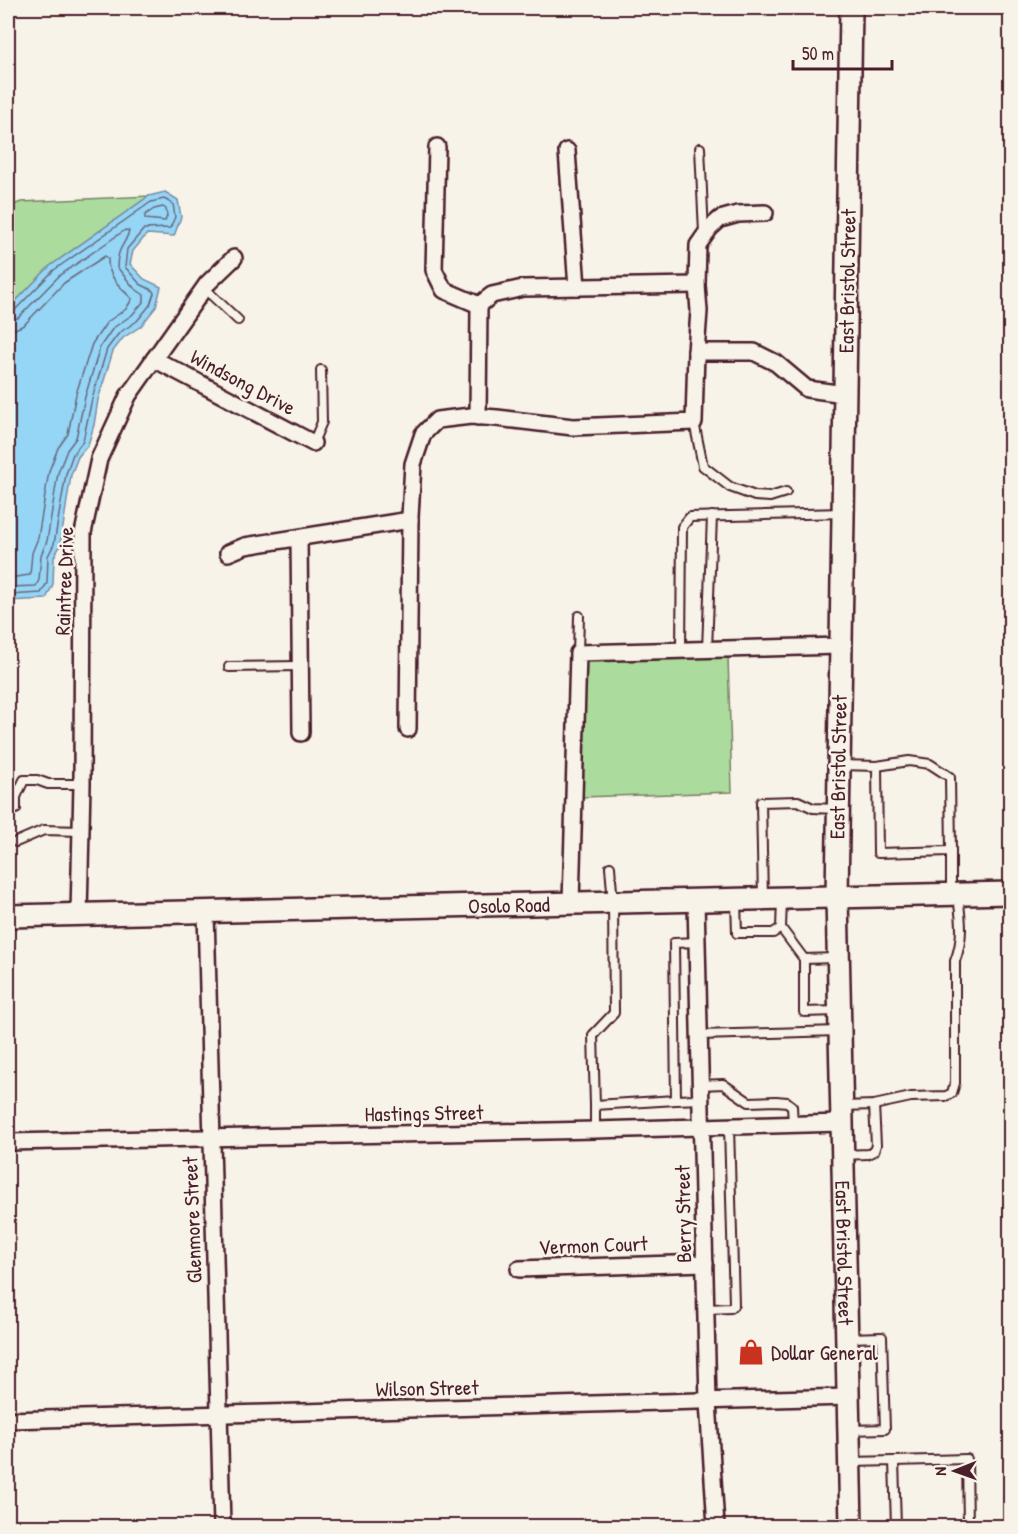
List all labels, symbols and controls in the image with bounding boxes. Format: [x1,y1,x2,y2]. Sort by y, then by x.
scale bar [793,33,892,71]
text: 50 m [802,41,834,66]
street label: East Bristol Street [831,208,863,353]
street label: Windsong Drive [185,342,301,422]
street label: Raintree Drive [48,526,80,636]
street label: East Bristol Street [822,694,854,839]
street label: Osolo Road [468,889,550,920]
street label: Hastings Street [364,1097,484,1129]
street label: Glenmore Street [175,1156,209,1284]
street label: Berry Street [668,1164,698,1263]
street label: East Bristol Street [829,1180,861,1326]
street label: Vermon Court [538,1229,649,1261]
shop icon: Dollar General [736,1337,766,1367]
place label: Dollar General [771,1338,878,1367]
street label: Wilson Street [375,1373,480,1403]
north arrow [925,1441,985,1501]
text: N [929,1466,951,1476]

